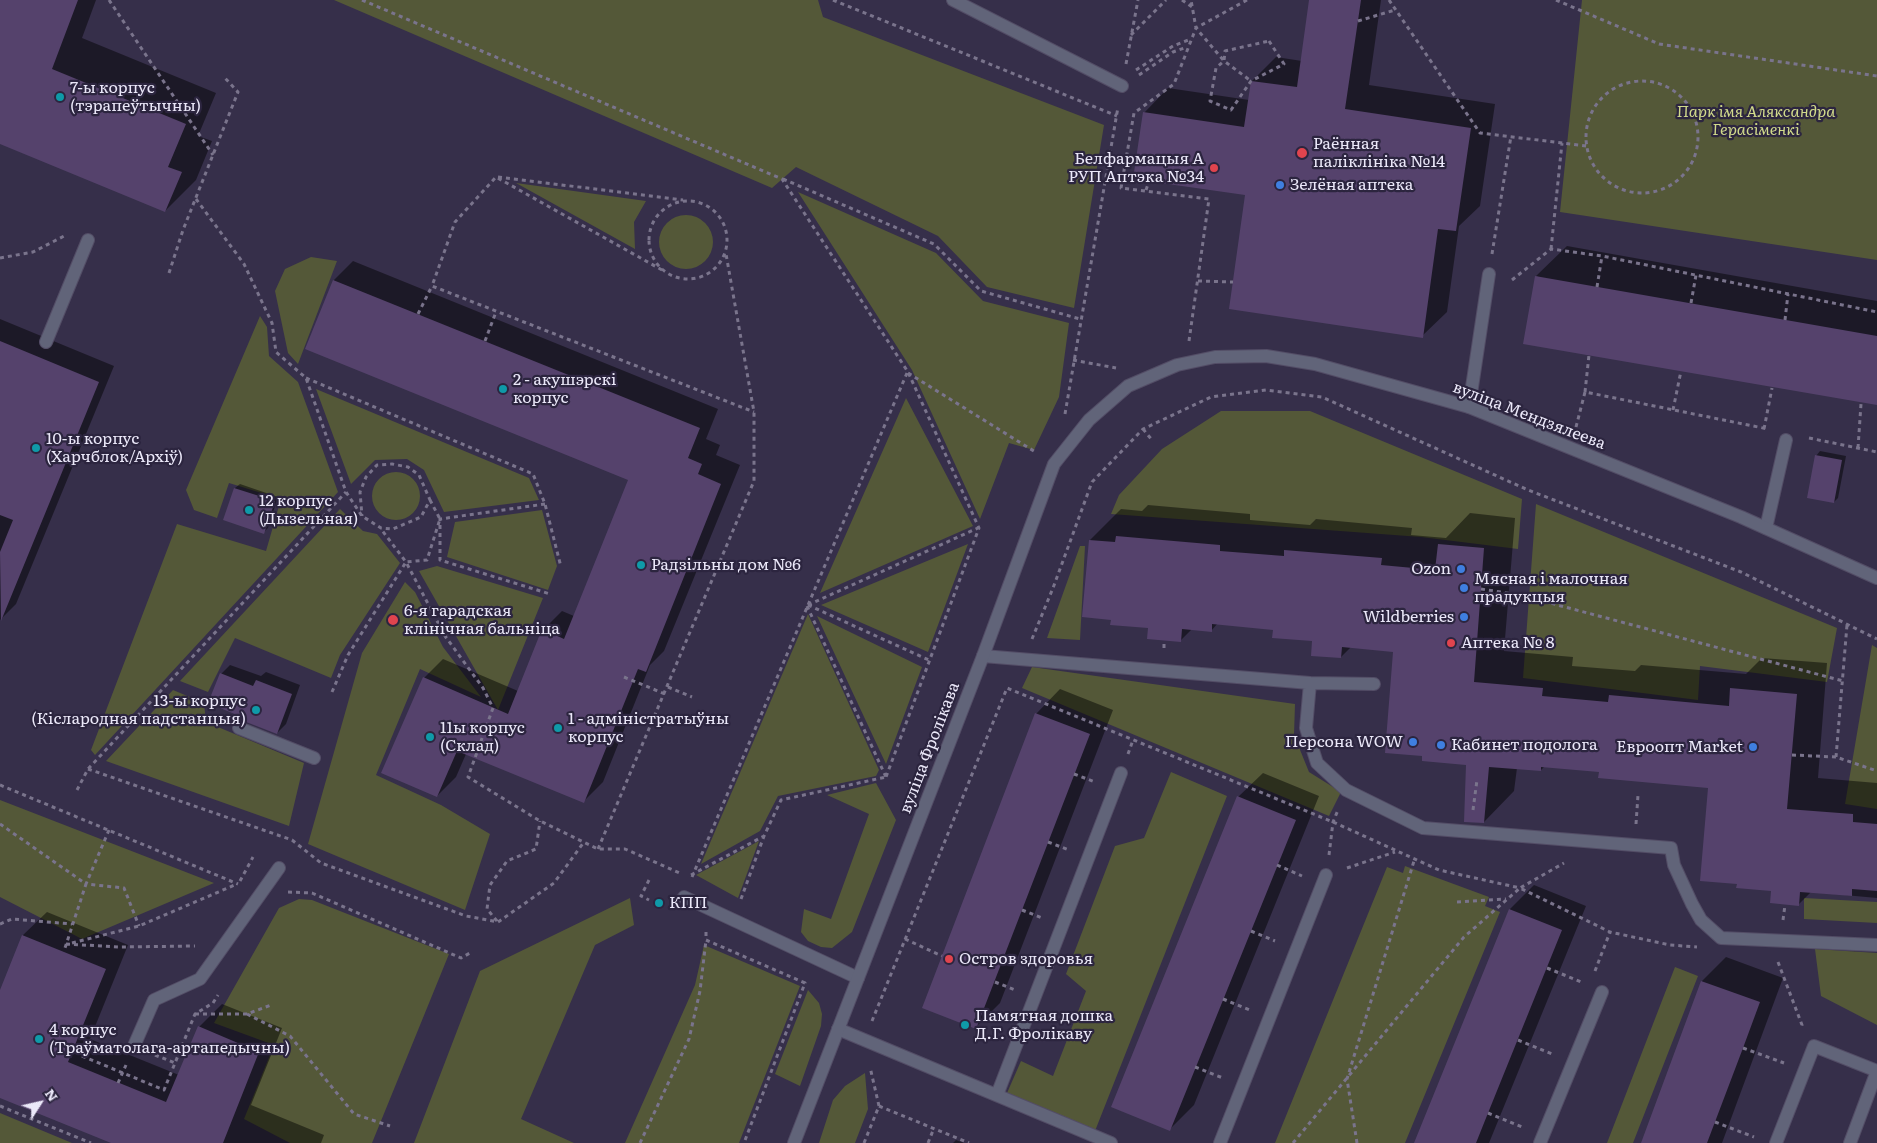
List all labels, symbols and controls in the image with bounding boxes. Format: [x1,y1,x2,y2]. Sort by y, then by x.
place label: 7-ы корпус (тэрапеўтычны) [70,78,201,116]
marker: 7-ы корпус (тэрапеўтычны) [54,91,66,103]
park label: Парк імя Аляксандра Герасіменкі [1677,102,1835,140]
place label: Раённая паліклініка №14 [1313,134,1445,172]
marker: Раённая паліклініка №14 [1295,146,1309,160]
place label: Белфармацыя А РУП Аптэка №34 [1068,149,1204,187]
marker: Белфармацыя А РУП Аптэка №34 [1208,162,1220,174]
place label: Зелёная аптека [1290,175,1413,195]
marker: Зелёная аптека [1274,179,1286,191]
place label: 2 - акушэрскі корпус [513,370,616,408]
street label: вуліца Мендзялеева [1450,378,1608,454]
marker: 2 - акушэрскі корпус [497,383,509,395]
place label: 10-ы корпус (Харчблок/Архіў) [46,429,183,467]
marker: 10-ы корпус (Харчблок/Архіў) [30,442,42,454]
place label: 12 корпус (Дызельная) [259,491,358,529]
marker: 12 корпус (Дызельная) [243,504,255,516]
place label: Радзільны дом №6 [651,555,801,575]
marker: Радзільны дом №6 [635,559,647,571]
place label: Ozon [1411,559,1451,579]
marker: Ozon [1455,563,1467,575]
place label: Мясная і малочная прадукцыя [1474,569,1628,607]
marker: Мясная і малочная прадукцыя [1458,582,1470,594]
place label: 6-я гарадская клінічная бальніца [404,601,560,639]
place label: Wildberries [1363,607,1454,627]
marker: Wildberries [1458,611,1470,623]
marker: 6-я гарадская клінічная бальніца [386,613,400,627]
place label: Аптека № 8 [1461,633,1555,653]
marker: Аптека № 8 [1445,637,1457,649]
street label: вуліца Фролікава [896,680,964,816]
place label: 13-ы корпус (Кіслародная падстанцыя) [31,691,246,729]
marker: 13-ы корпус (Кіслародная падстанцыя) [250,704,262,716]
place label: 1 - адміністратыўны корпус [568,709,729,747]
place label: 11ы корпус (Склад) [440,718,525,756]
marker: 1 - адміністратыўны корпус [552,722,564,734]
marker: 11ы корпус (Склад) [424,731,436,743]
place label: Персона WOW [1285,732,1403,752]
place label: Кабинет подолога [1451,735,1598,755]
marker: Персона WOW [1407,736,1419,748]
place label: Евроопт Market [1616,737,1743,757]
marker: Кабинет подолога [1435,739,1447,751]
marker: Евроопт Market [1747,741,1759,753]
place label: КПП [669,893,707,913]
marker: КПП [653,897,665,909]
place label: Остров здоровья [959,949,1093,969]
marker: Остров здоровья [943,953,955,965]
place label: Памятная дошка Д.Г. Фролікаву [975,1006,1113,1044]
marker: Памятная дошка Д.Г. Фролікаву [959,1019,971,1031]
place label: 4 корпус (Траўматолага-артапедычны) [49,1020,290,1058]
marker: 4 корпус (Траўматолага-артапедычны) [33,1033,45,1045]
north arrow [15,1078,65,1128]
text: N [41,1084,64,1105]

